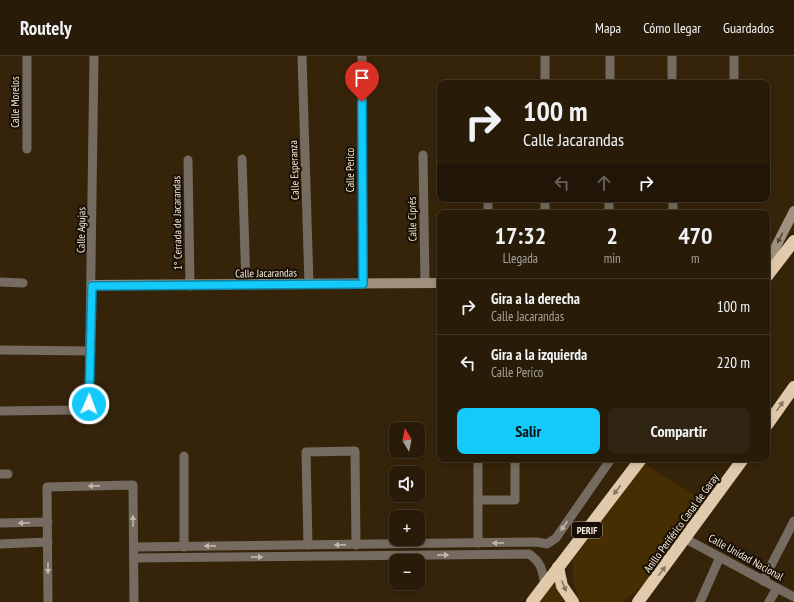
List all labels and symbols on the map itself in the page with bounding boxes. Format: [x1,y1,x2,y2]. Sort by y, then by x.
pin [345,61,379,102]
street label: Calle Morelos [8,76,22,128]
street label: Calle Esperanza [286,140,302,200]
street label: Calle Perico [343,148,357,192]
street label: 1° Cerrada de Jacarandas [169,175,185,270]
street label: Calle Ciprés [405,196,419,242]
street label: Calle Agujas [74,207,88,253]
one-way arrow [777,232,784,244]
street label: Calle Jacarandas [235,265,297,281]
position arrow [68,383,110,425]
one-way arrow [776,401,784,411]
north arrow [389,422,425,458]
street label: Anillo Periférico Canal de Garay [640,470,722,575]
one-way arrow [87,483,100,489]
one-way arrow [614,485,622,495]
one-way arrow [130,514,136,527]
one-way arrow [18,519,30,526]
one-way arrow [560,520,568,531]
road number: PERIF [572,522,602,538]
street label: Calle Unidad Nacional [706,531,786,584]
one-way arrow [491,540,504,546]
one-way arrow [333,542,346,548]
one-way arrow [203,543,216,549]
one-way arrow [437,552,450,558]
one-way arrow [251,554,264,560]
one-way arrow [45,562,51,575]
one-way arrow [658,565,666,576]
one-way arrow [561,580,567,592]

